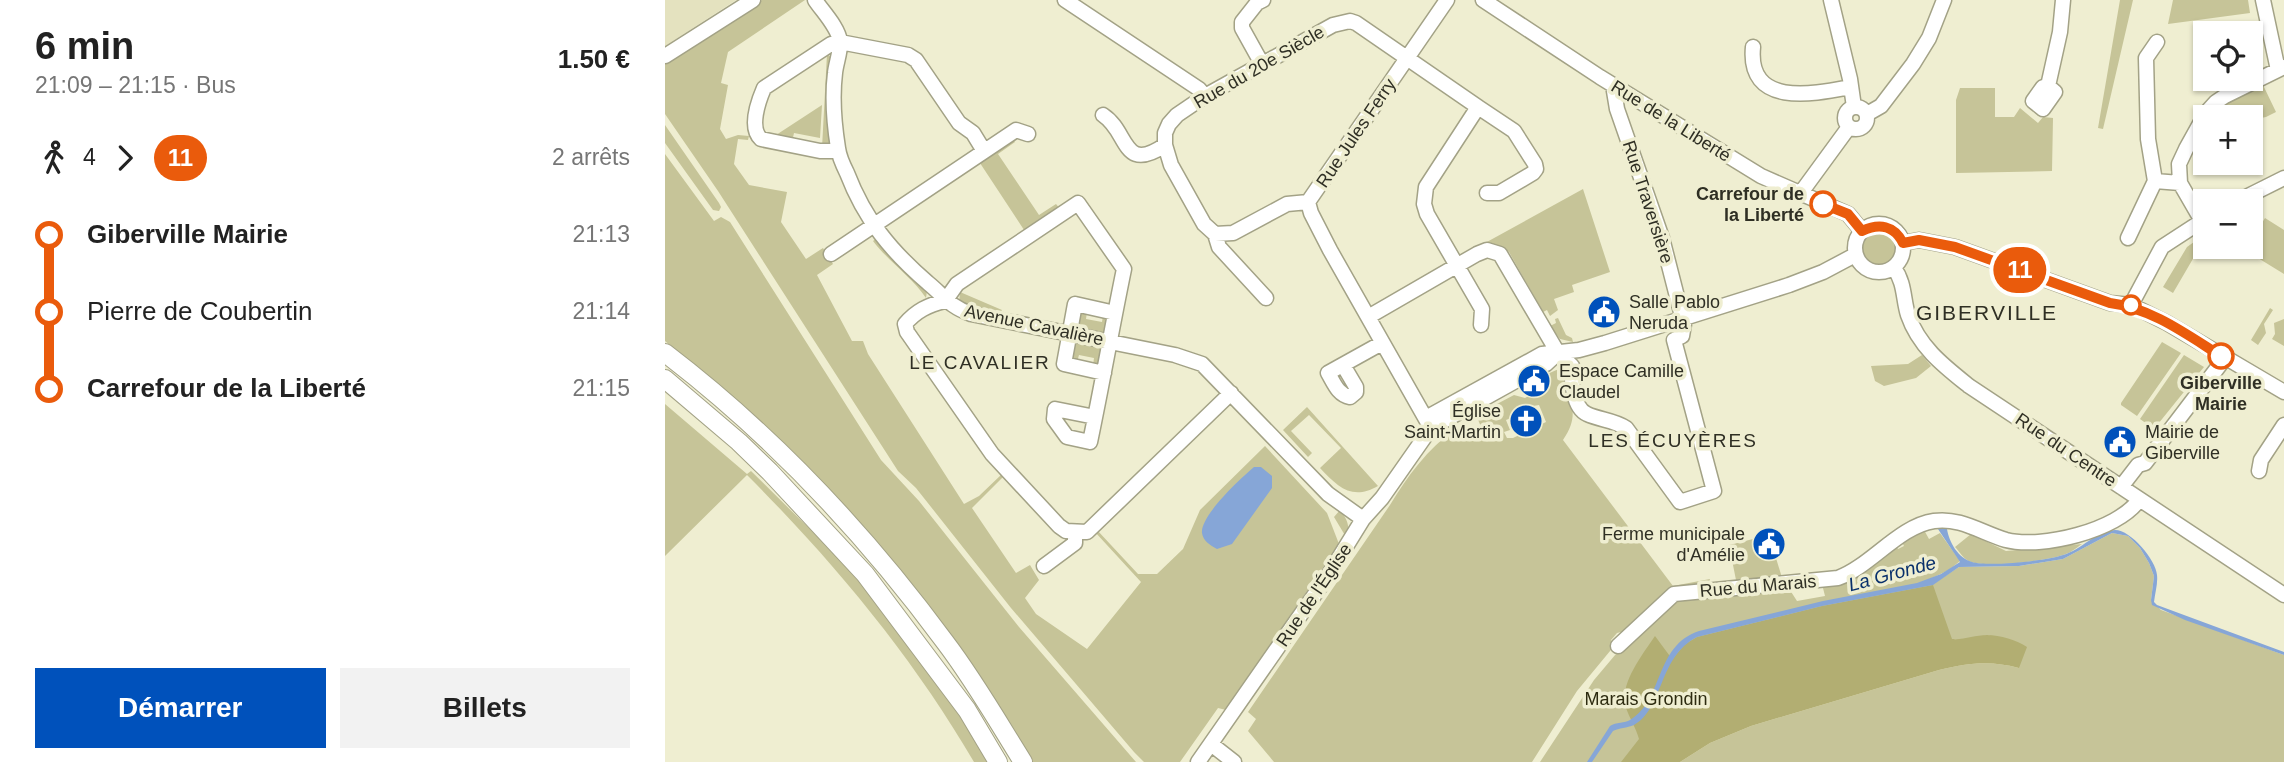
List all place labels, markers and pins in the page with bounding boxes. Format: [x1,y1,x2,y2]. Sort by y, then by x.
place label: Carrefour de la Liberté [1696,184,1804,225]
marker: Carrefour de la Liberté [1810,191,1836,217]
place label: Salle Pablo Neruda [1629,292,1720,333]
public building icon: Salle Pablo Neruda [1585,293,1623,331]
unlabelled marker [2121,295,2141,315]
marker: Giberville Mairie [2208,343,2234,369]
place label: Espace Camille Claudel [1559,361,1684,402]
public building icon: Espace Camille Claudel [1515,362,1553,400]
place label: Giberville Mairie [2180,373,2262,414]
place label: Église Saint-Martin [1404,401,1501,442]
church icon: Église Saint-Martin [1507,402,1545,440]
place label: Mairie de Giberville [2145,422,2220,463]
public building icon: Mairie de Giberville [2101,423,2139,461]
place label: Ferme municipale d'Amélie [1602,524,1745,565]
public building icon: Ferme municipale d'Amélie [1750,525,1788,563]

